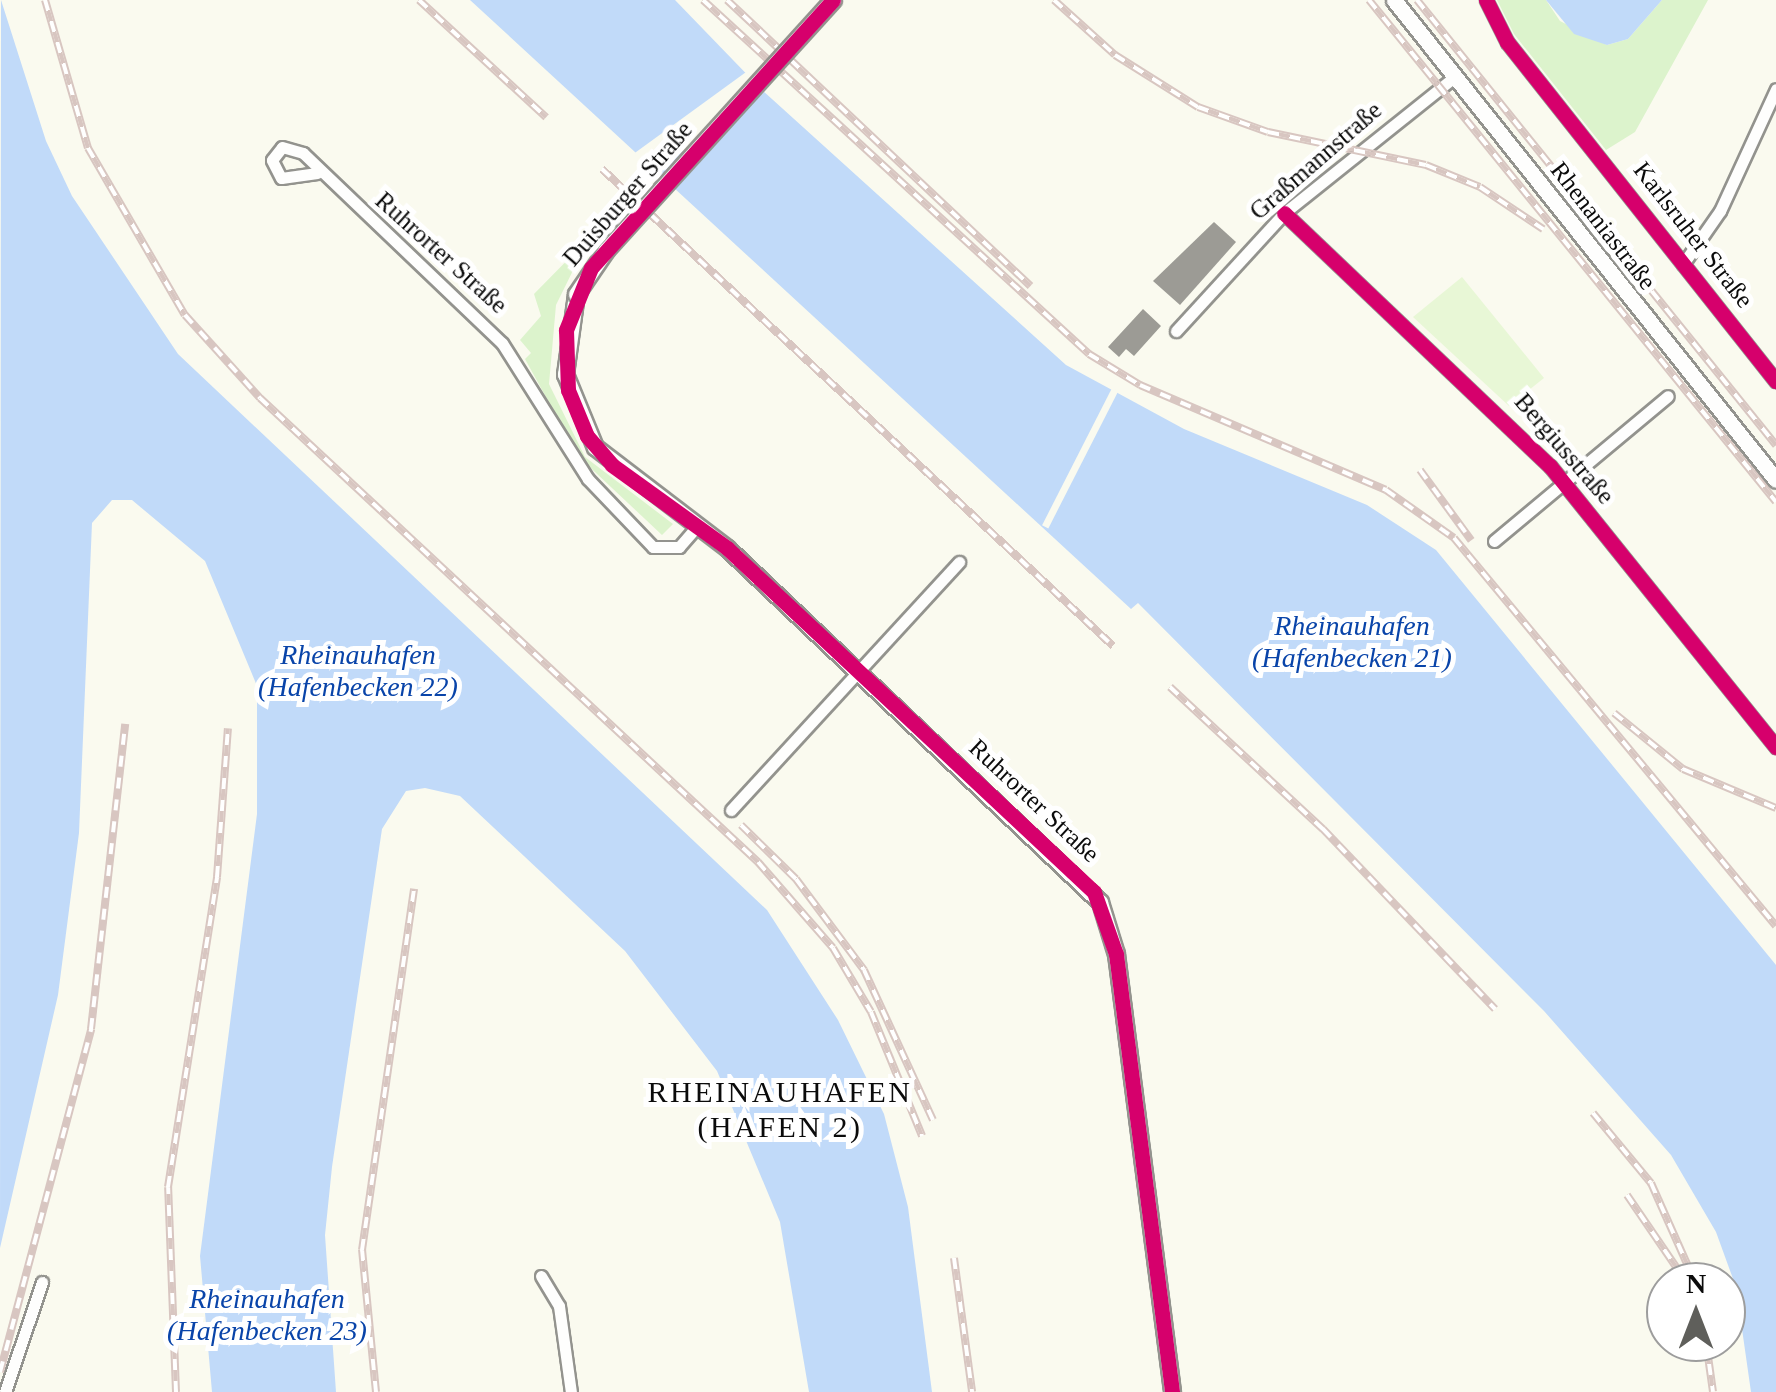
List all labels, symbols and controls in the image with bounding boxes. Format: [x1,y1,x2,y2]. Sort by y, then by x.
street label: Graßmannstraße [1244,95,1388,227]
street label: Duisburger Straße [557,115,699,273]
street label: Rhenaniastraße [1544,156,1662,296]
street label: Karlsruher Straße [1627,156,1759,314]
street label: Ruhrorter Straße [369,186,513,320]
street label: Bergiusstraße [1508,387,1620,511]
water label: Rheinauhafen (Hafenbecken 21) [1252,609,1452,675]
water label: Rheinauhafen (Hafenbecken 22) [258,638,458,704]
street label: Ruhrorter Straße [963,733,1105,869]
district label: RHEINAUHAFEN (HAFEN 2) [648,1074,912,1144]
north arrow [1646,1262,1746,1362]
text: N [1686,1268,1706,1299]
water label: Rheinauhafen (Hafenbecken 23) [167,1282,367,1348]

